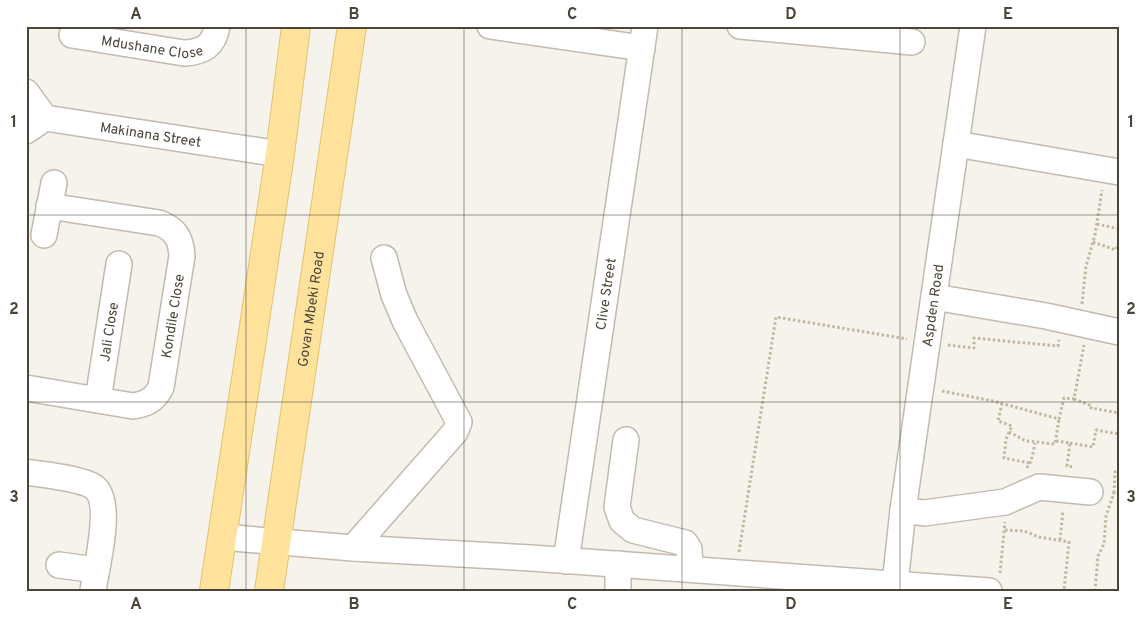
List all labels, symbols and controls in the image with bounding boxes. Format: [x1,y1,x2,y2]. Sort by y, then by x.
text: A [130,5,142,25]
text: B [348,5,360,25]
text: C [567,5,577,25]
text: D [785,5,797,25]
text: E [1003,5,1013,25]
street label: Mdushane Close [100,33,206,63]
text: 1 [11,113,17,133]
text: 1 [1128,113,1134,133]
street label: Makinana Street [99,120,202,152]
street label: Govan Mbeki Road [295,250,329,368]
street label: Clive Street [593,257,621,331]
street label: Aspden Road [920,263,948,348]
street label: Kondile Close [159,273,189,360]
text: 2 [9,300,19,320]
text: 2 [1126,300,1136,320]
street label: Jali Close [97,301,123,363]
text: 3 [9,488,19,508]
text: 3 [1126,488,1136,508]
text: A [130,595,142,615]
text: B [348,595,360,615]
text: C [567,595,577,615]
text: D [785,595,797,615]
text: E [1003,595,1013,615]

